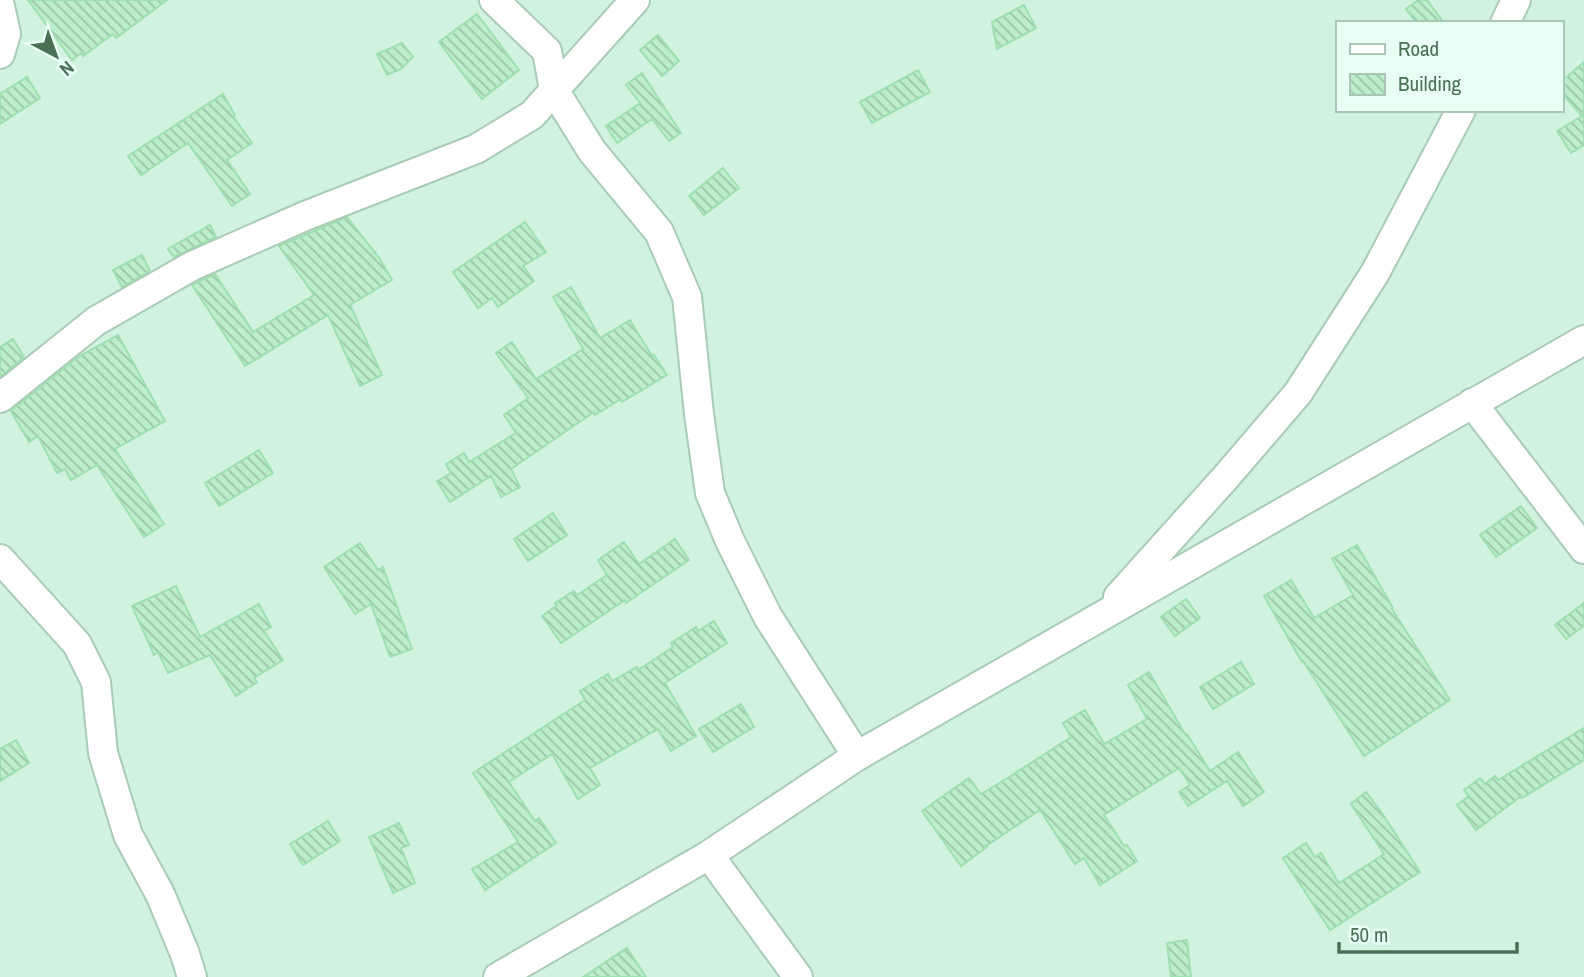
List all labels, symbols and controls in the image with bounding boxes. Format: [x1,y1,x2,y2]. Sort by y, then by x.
north arrow [21,21,91,91]
legend [1336,21,1563,112]
text: Road [1398,34,1439,63]
text: N [54,55,80,82]
text: Building [1398,69,1462,98]
scale bar [1339,911,1518,955]
text: 50 m [1350,920,1388,949]

